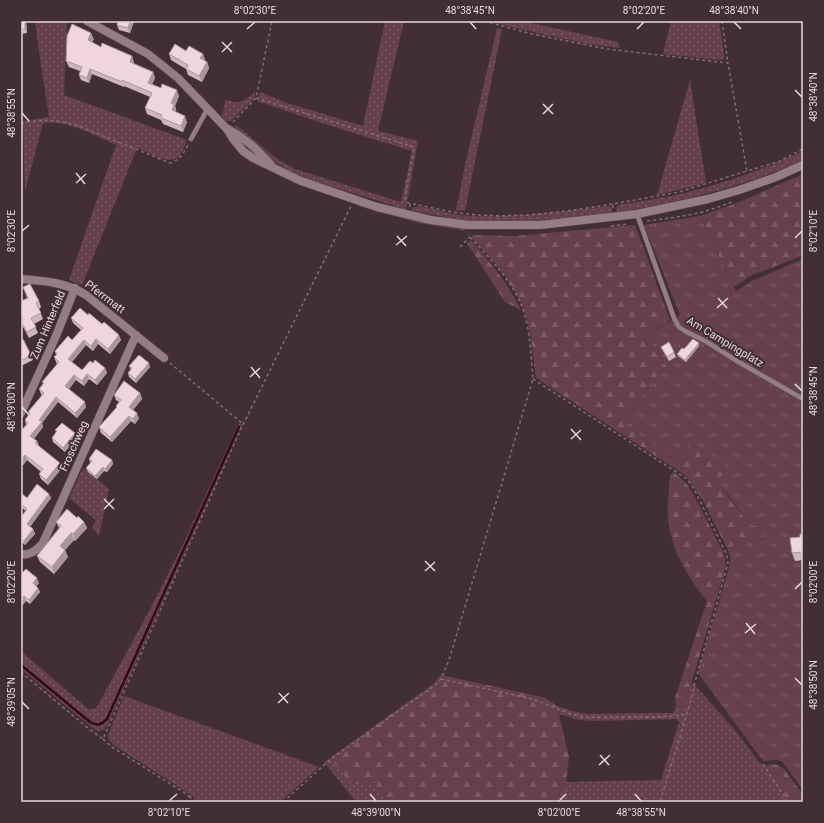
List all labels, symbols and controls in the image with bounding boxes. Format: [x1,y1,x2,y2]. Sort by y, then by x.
text: 8°02'30"E [234,5,277,16]
text: 48°38'45"N [445,5,495,16]
text: 8°02'20"E [623,5,666,16]
text: 48°38'40"N [709,5,759,16]
text: 48°38'40"N [808,72,819,122]
text: 48°38'55"N [6,88,17,138]
text: 8°02'30"E [6,209,17,252]
text: 8°02'10"E [808,209,819,252]
street label: Pferrmatt [82,278,128,317]
street label: Zum Hinterfeld [28,289,68,361]
street label: Am Campingplatz [684,314,766,370]
text: 48°38'45"N [808,366,819,416]
text: 48°39'00"N [6,382,17,432]
street label: Froschweg [57,419,91,473]
text: 8°02'20"E [6,560,17,603]
text: 8°02'00"E [808,560,819,603]
text: 48°38'50"N [808,660,819,710]
text: 48°39'05"N [6,677,17,727]
text: 8°02'10"E [148,807,191,818]
text: 48°39'00"N [351,807,401,818]
text: 8°02'00"E [538,807,581,818]
text: 48°38'55"N [616,807,666,818]

